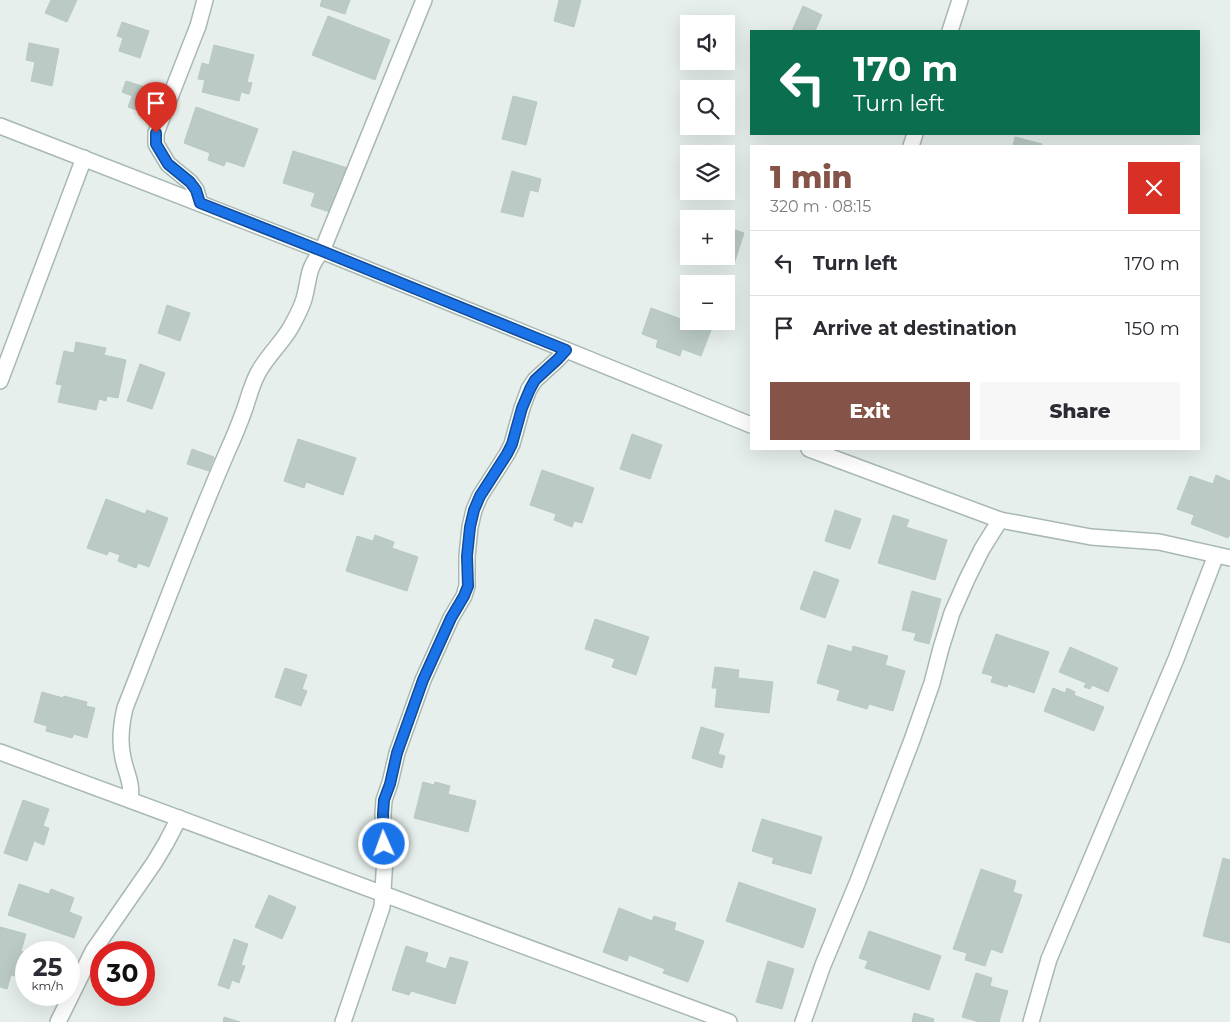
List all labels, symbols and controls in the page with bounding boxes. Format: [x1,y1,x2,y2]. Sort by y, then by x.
map controls [680,15,735,330]
button: sound [680,15,735,70]
text: 170 m [853,47,958,90]
icon: left [770,50,835,115]
button: search [680,80,735,135]
pin [135,82,177,133]
icon: arrive [142,89,170,117]
text: Turn left [853,90,945,117]
button: layers [680,145,735,200]
text: 1 min [770,159,853,196]
button: close [1128,162,1180,214]
text: 320 m · 08:15 [770,197,871,216]
button: + [680,210,735,265]
icon: left [770,249,798,277]
text: Turn left [813,252,898,275]
text: 170 m [1125,252,1180,275]
button: − [680,275,735,330]
icon: arrive [770,314,798,342]
text: Arrive at destination [813,317,1017,340]
text: 150 m [1125,317,1180,340]
button: Exit [770,382,970,440]
button: Share [980,382,1180,440]
position arrow [357,817,409,869]
speed limit sign: 30 [90,941,155,1006]
text: 25 [33,952,62,982]
text: km/h [31,978,64,993]

